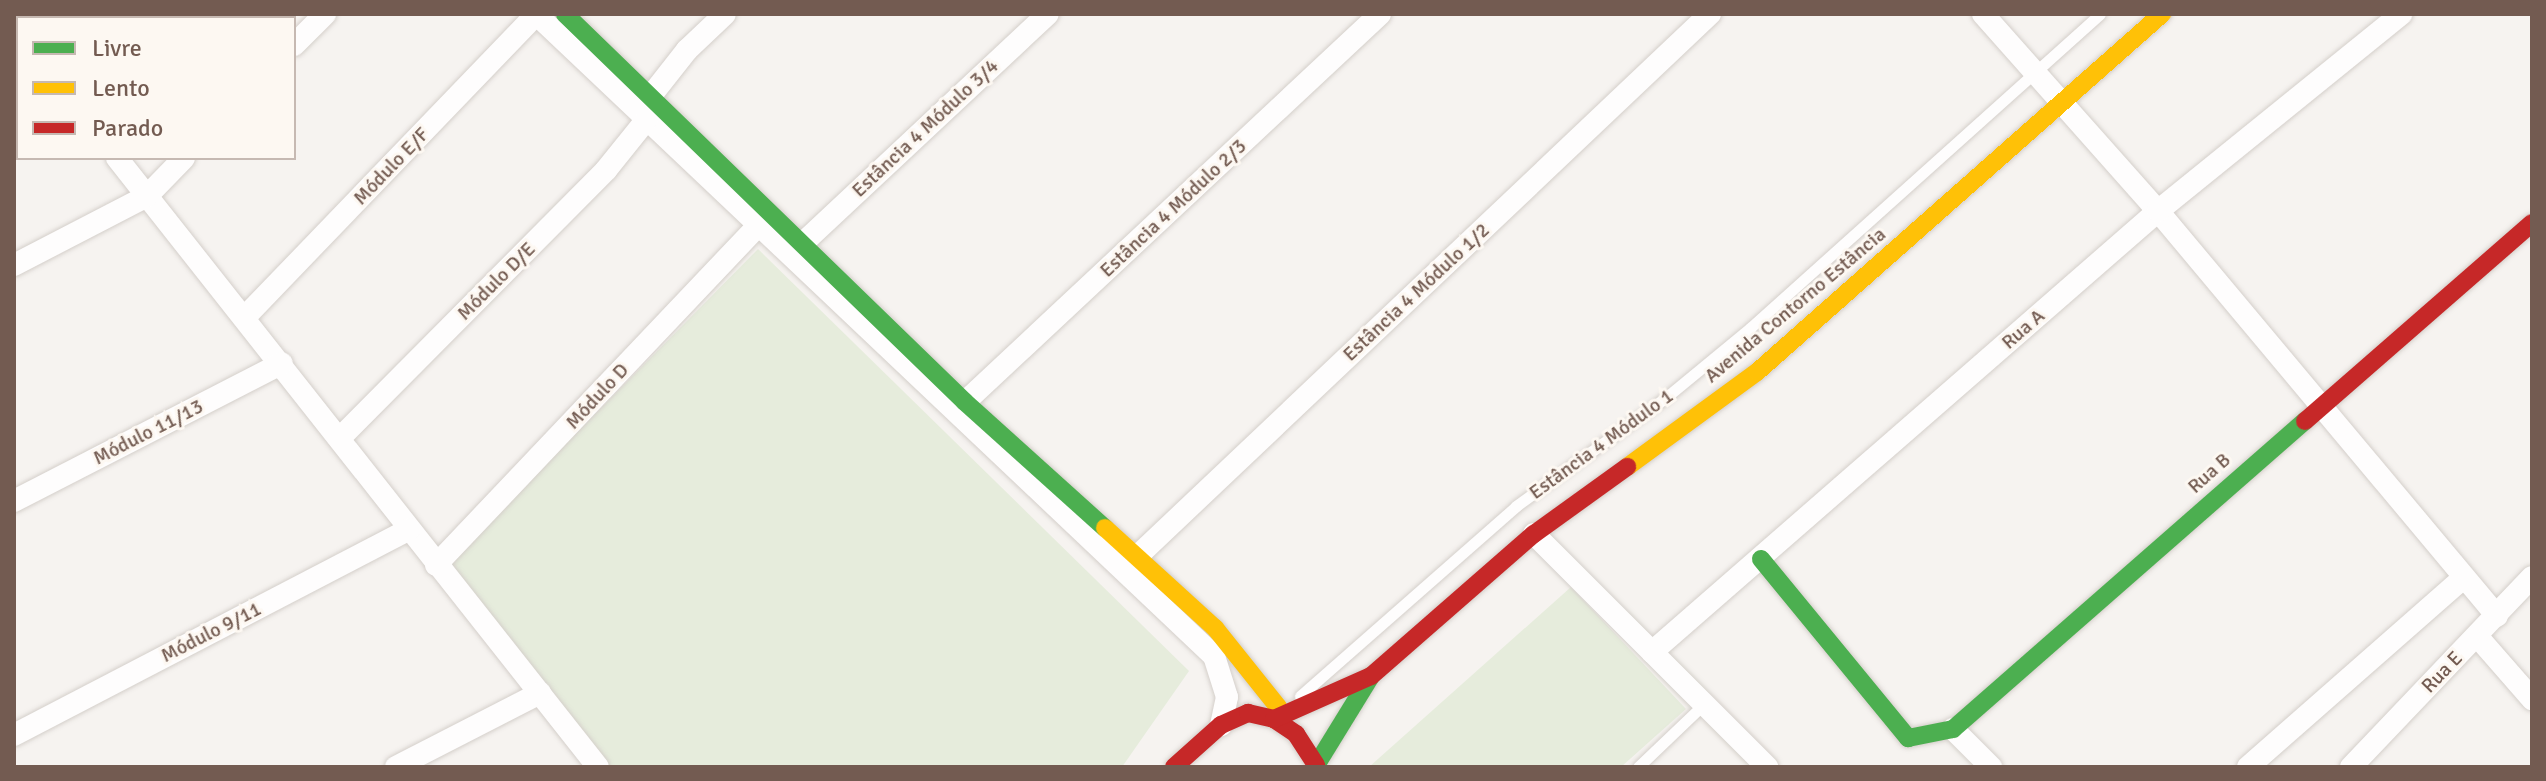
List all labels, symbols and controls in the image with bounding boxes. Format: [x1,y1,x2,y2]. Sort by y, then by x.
legend [16,16,296,160]
text: Livre [92,33,142,63]
street label: Estância 4 Módulo 3/4 [847,54,1003,202]
text: Lento [92,73,150,103]
text: Parado [92,113,163,143]
street label: Módulo E/F [348,122,434,210]
street label: Estância 4 Módulo 2/3 [1095,134,1251,282]
street label: Estância 4 Módulo 1/2 [1338,218,1494,366]
street label: Avenida Contorno Estância [1700,222,1890,388]
street label: Módulo D/E [452,237,540,325]
street label: Rua A [1997,304,2049,354]
street label: Módulo D [560,358,634,434]
street label: Estância 4 Módulo 1 [1524,384,1678,504]
street label: Módulo 11/13 [89,394,207,470]
street label: Rua B [2183,448,2235,498]
street label: Módulo 9/11 [157,596,265,668]
street label: Rua E [2417,646,2467,698]

